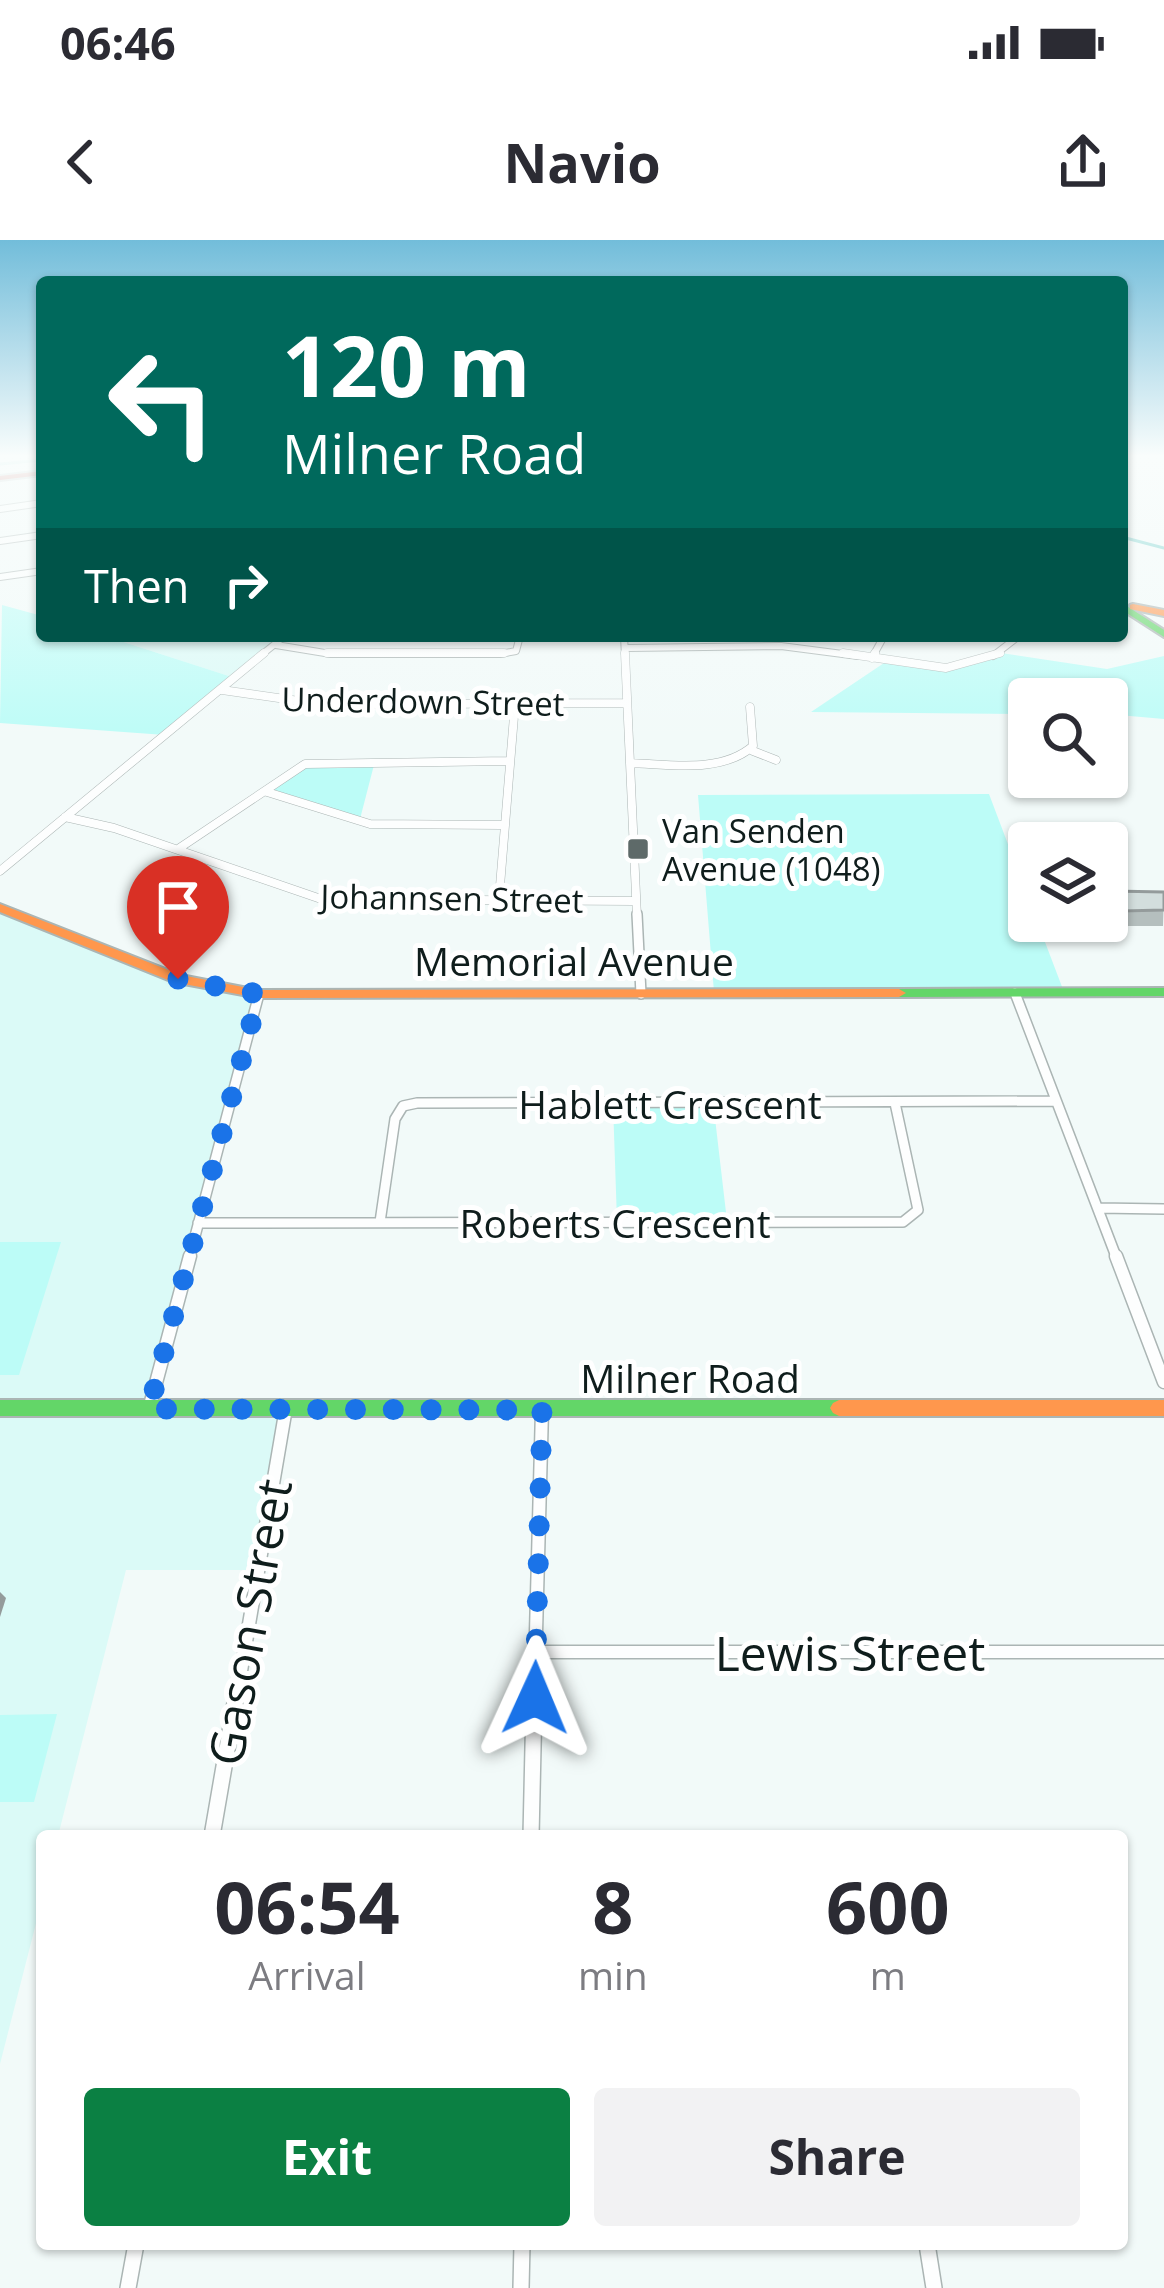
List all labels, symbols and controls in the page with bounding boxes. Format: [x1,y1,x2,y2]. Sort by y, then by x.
text: 06:46 [60,12,176,73]
text: Navio [503,125,661,199]
icon: back [48,129,114,195]
icon: share [1050,129,1116,195]
text: 120 m [282,307,530,422]
icon: left [84,324,240,480]
text: Milner Road [282,416,586,490]
icon: right [213,552,279,618]
text: Then [84,555,189,616]
street label: Underdown Street [281,676,565,726]
map controls [1008,678,1128,942]
button: search [1008,678,1128,798]
place label: Van Senden Avenue (1048) [662,808,880,891]
button: layers [1008,822,1128,942]
marker: Van Senden Avenue (1048) [625,836,651,862]
pin [127,856,229,979]
street label: Johannsen Street [317,873,584,923]
icon: arrive [145,874,211,940]
street label: Memorial Avenue [414,934,734,987]
street label: Hablett Crescent [518,1077,822,1130]
street label: Roberts Crescent [459,1196,771,1249]
street label: Milner Road [580,1351,800,1404]
street label: Gason Street [192,1474,306,1770]
street label: Lewis Street [715,1620,985,1685]
position arrow [472,1635,598,1761]
text: 06:54 [214,1857,400,1955]
text: 8 [592,1857,633,1955]
text: 600 [826,1857,950,1955]
text: Arrival [248,1948,366,2001]
text: min [578,1948,648,2001]
text: m [870,1948,906,2001]
button: Exit [84,2088,570,2226]
button: Share [594,2088,1080,2226]

